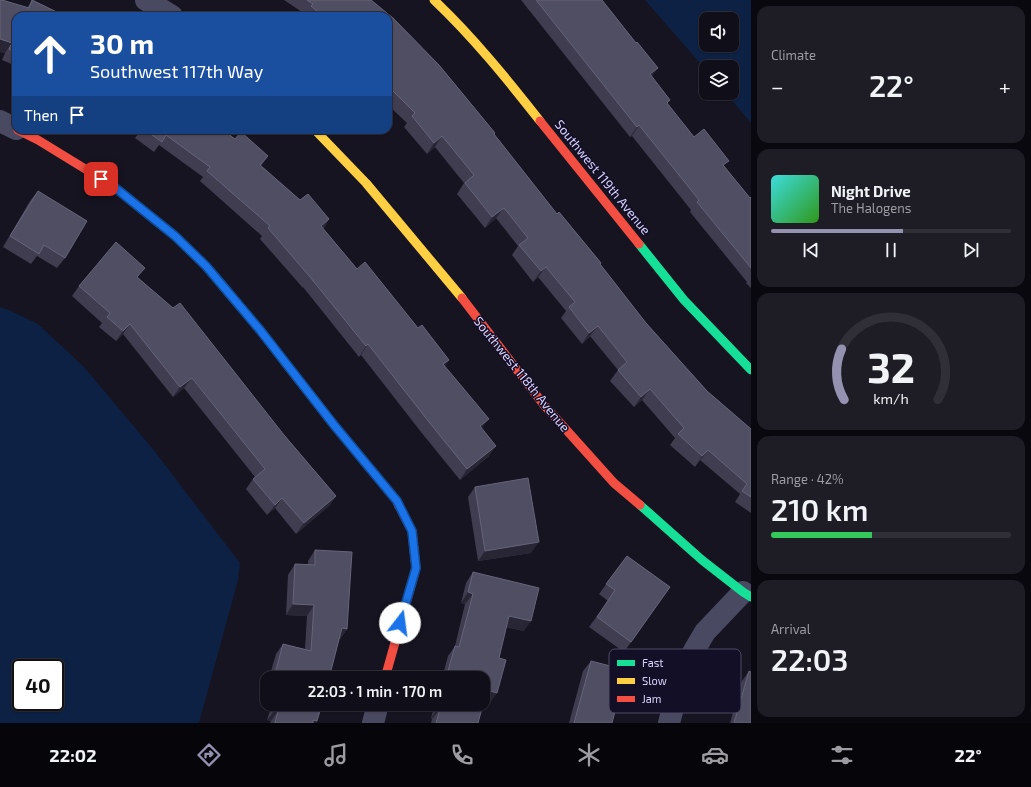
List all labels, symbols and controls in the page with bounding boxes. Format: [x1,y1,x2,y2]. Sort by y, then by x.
map controls [699,12,739,100]
button: sound [699,12,739,52]
text: 30 m [90,26,154,60]
icon: ahead [24,28,76,80]
text: Climate [771,47,816,63]
text: Southwest 117th Way [90,60,263,82]
button: layers [699,60,739,100]
text: 22° [869,67,914,103]
text: − [771,73,784,99]
text: + [999,73,1011,99]
icon: arrive [66,104,88,126]
text: Then [24,106,58,124]
street label: Southwest 119th Avenue [552,116,654,238]
pin [84,162,118,196]
icon: arrive [90,168,112,190]
text: Night Drive [831,182,911,200]
text: The Halogens [831,200,911,216]
icon: previous [800,239,822,261]
icon: pause [880,239,902,261]
icon: next [960,239,982,261]
street label: Southwest 118th Avenue [471,313,573,435]
text: 32 [867,340,915,390]
text: km/h [873,389,909,406]
text: Range · 42% [771,471,844,487]
text: 210 km [771,491,868,527]
position arrow [379,602,421,644]
text: Arrival [771,621,811,637]
text: 22:03 [771,641,848,677]
legend [609,649,741,713]
text: Fast [642,656,664,669]
speed limit sign: 40 [12,659,64,711]
text: Slow [642,674,667,687]
text: 22:03 · 1 min · 170 m [308,682,442,700]
text: Jam [642,692,661,705]
icon: directions [195,741,223,769]
icon: music [322,741,350,769]
icon: phone [448,741,476,769]
icon: climate [575,741,603,769]
icon: car [701,741,729,769]
icon: filters [828,741,856,769]
text: 22:02 [49,744,97,766]
text: 22° [955,744,982,766]

